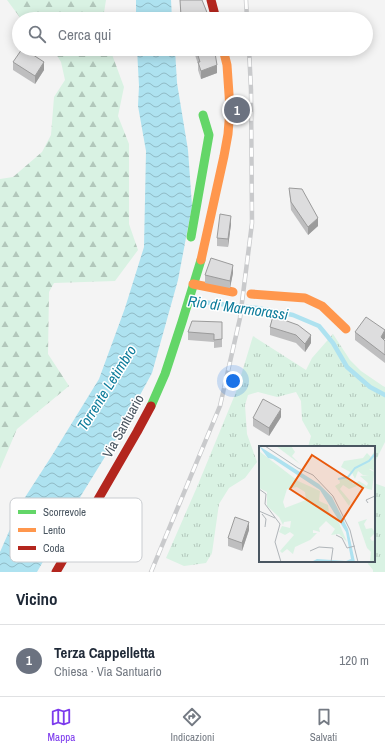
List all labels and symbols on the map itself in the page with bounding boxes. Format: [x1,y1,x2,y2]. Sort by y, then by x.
pin: 1 [224,95,250,125]
water label: Rio di Marmorassi [187,290,290,325]
water label: Torrente Letimbro [72,341,141,434]
your location [223,371,243,391]
street label: Via Santuario [98,391,148,461]
inset map [259,446,375,562]
legend [10,498,142,562]
text: Scorrevole [43,505,86,519]
text: Lento [43,523,66,537]
text: Coda [43,541,65,555]

